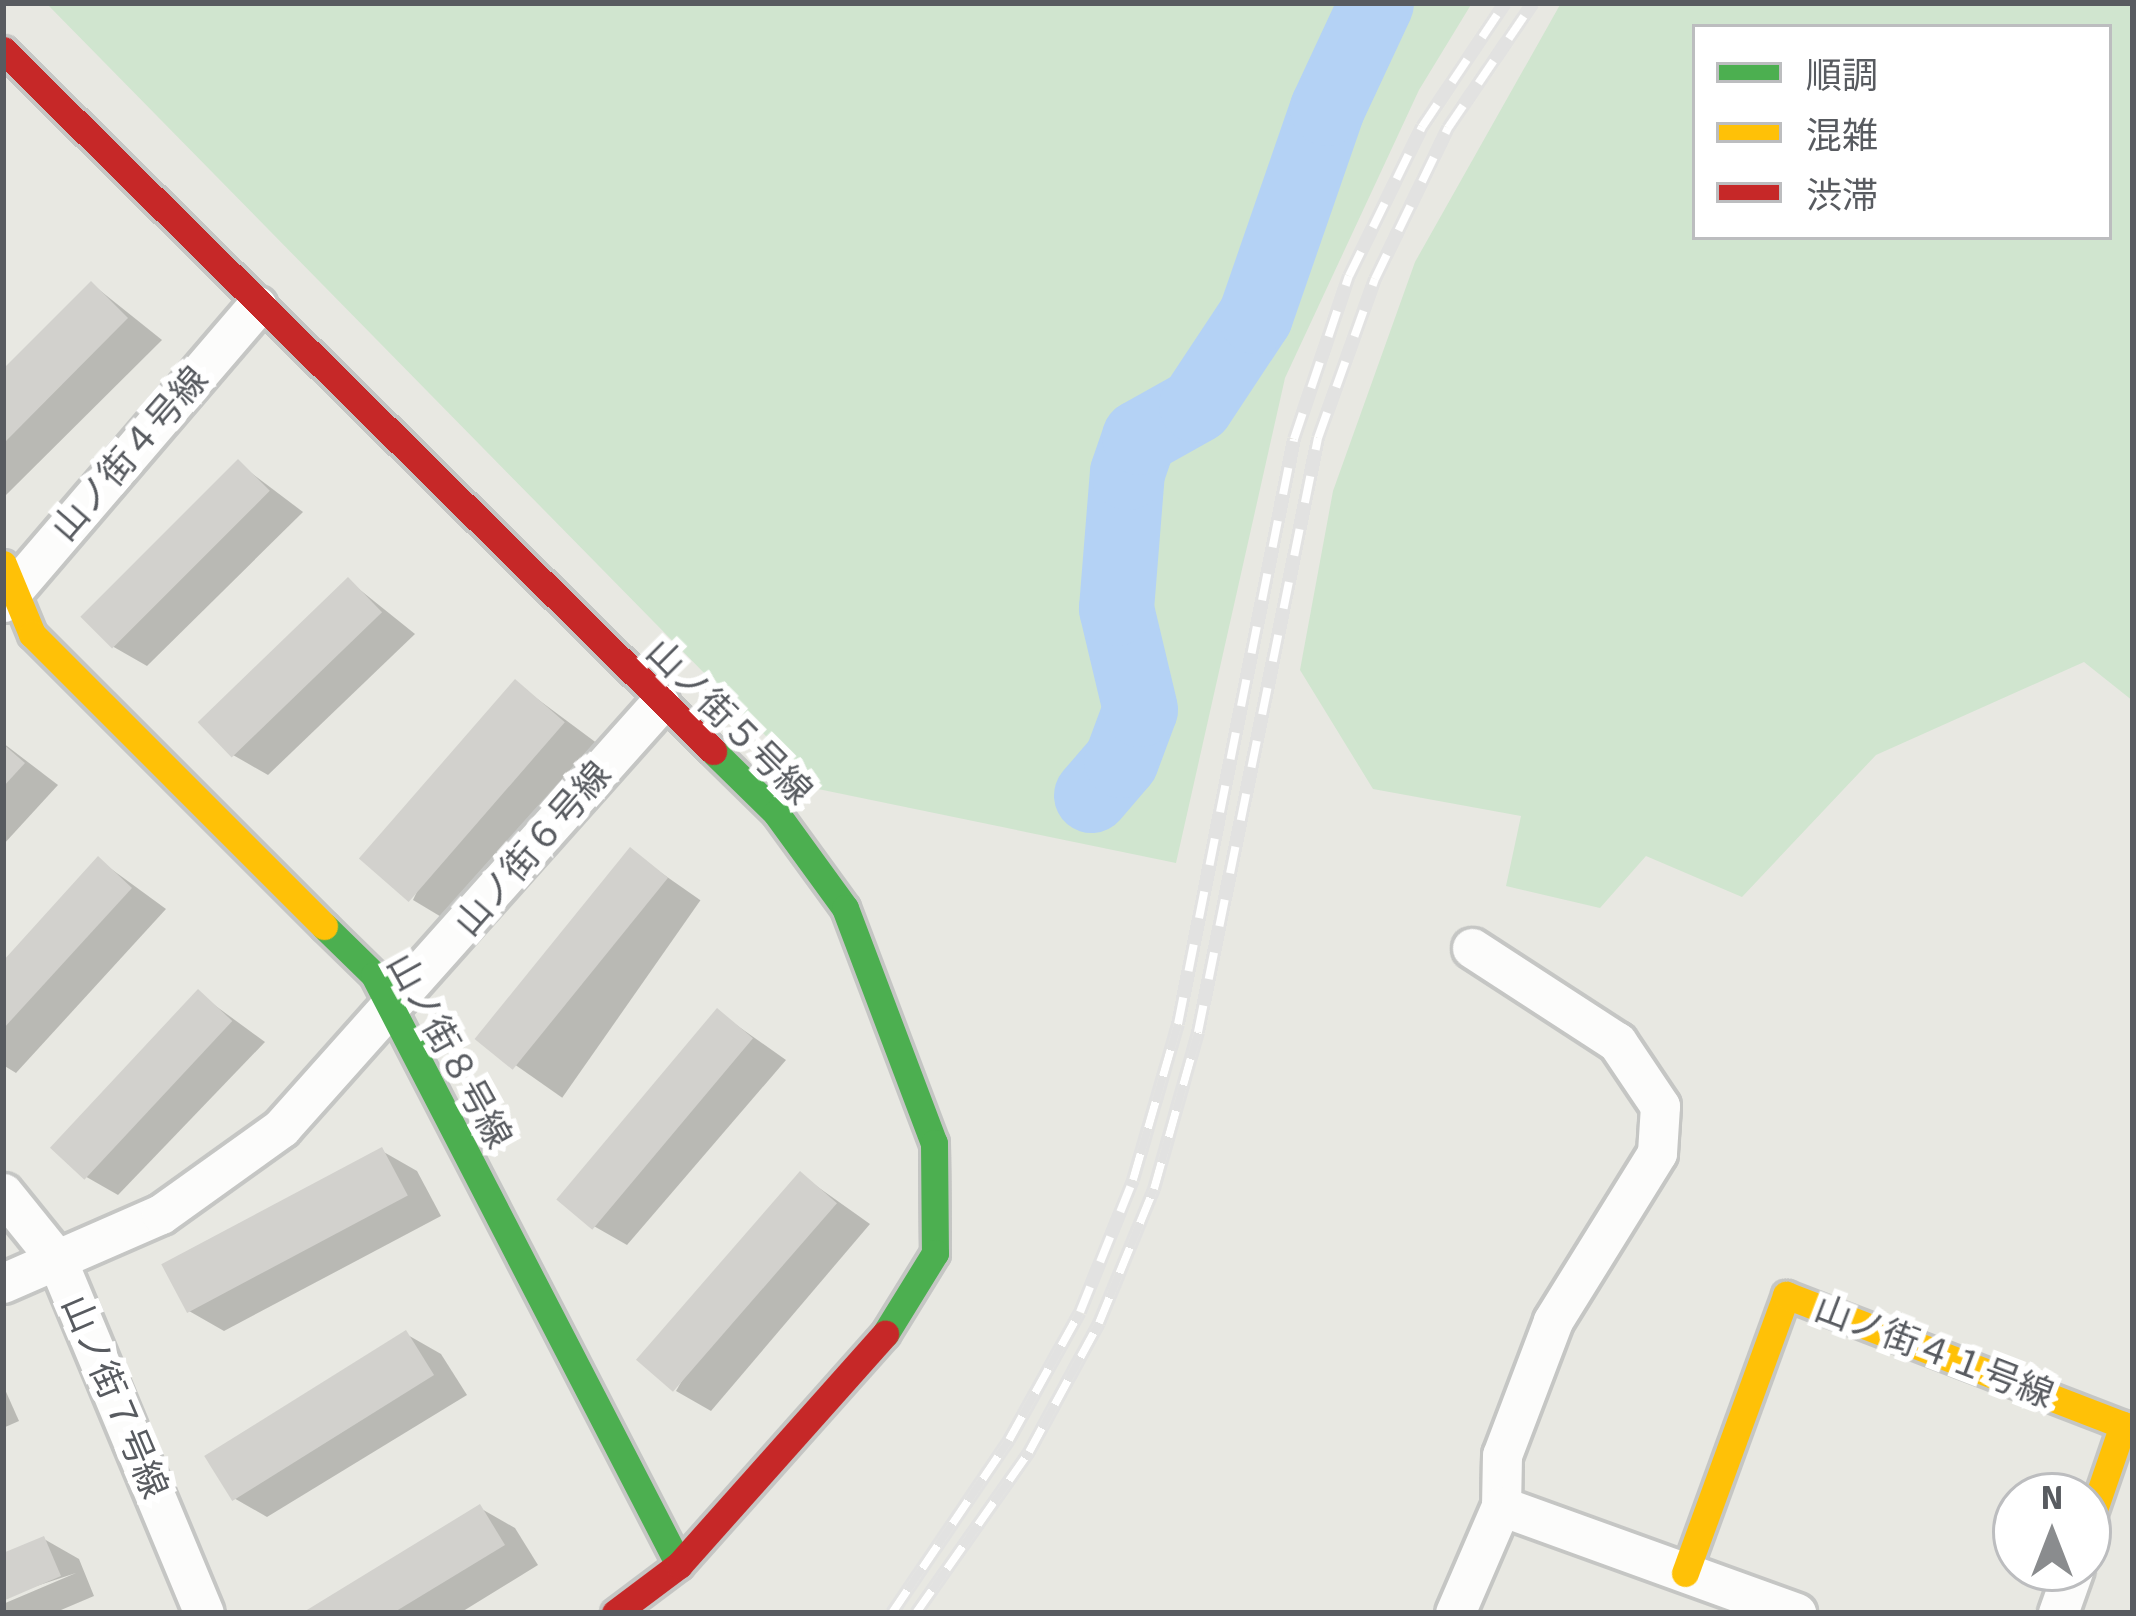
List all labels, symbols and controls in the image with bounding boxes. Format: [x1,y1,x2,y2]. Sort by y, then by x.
legend [1692,24,2112,240]
text: 順調 [1806,54,1878,99]
text: 混雑 [1806,114,1878,159]
text: 渋滞 [1806,174,1878,219]
street label: 山ノ街４号線 [43,358,217,550]
street label: 山ノ街５号線 [637,630,821,814]
street label: 山ノ街６号線 [446,753,620,945]
street label: 山ノ街８号線 [378,946,520,1156]
street label: 山ノ街４１号線 [1809,1287,2059,1417]
street label: 山ノ街７号線 [52,1289,176,1505]
north arrow [1992,1472,2112,1592]
text: N [2041,1478,2063,1519]

